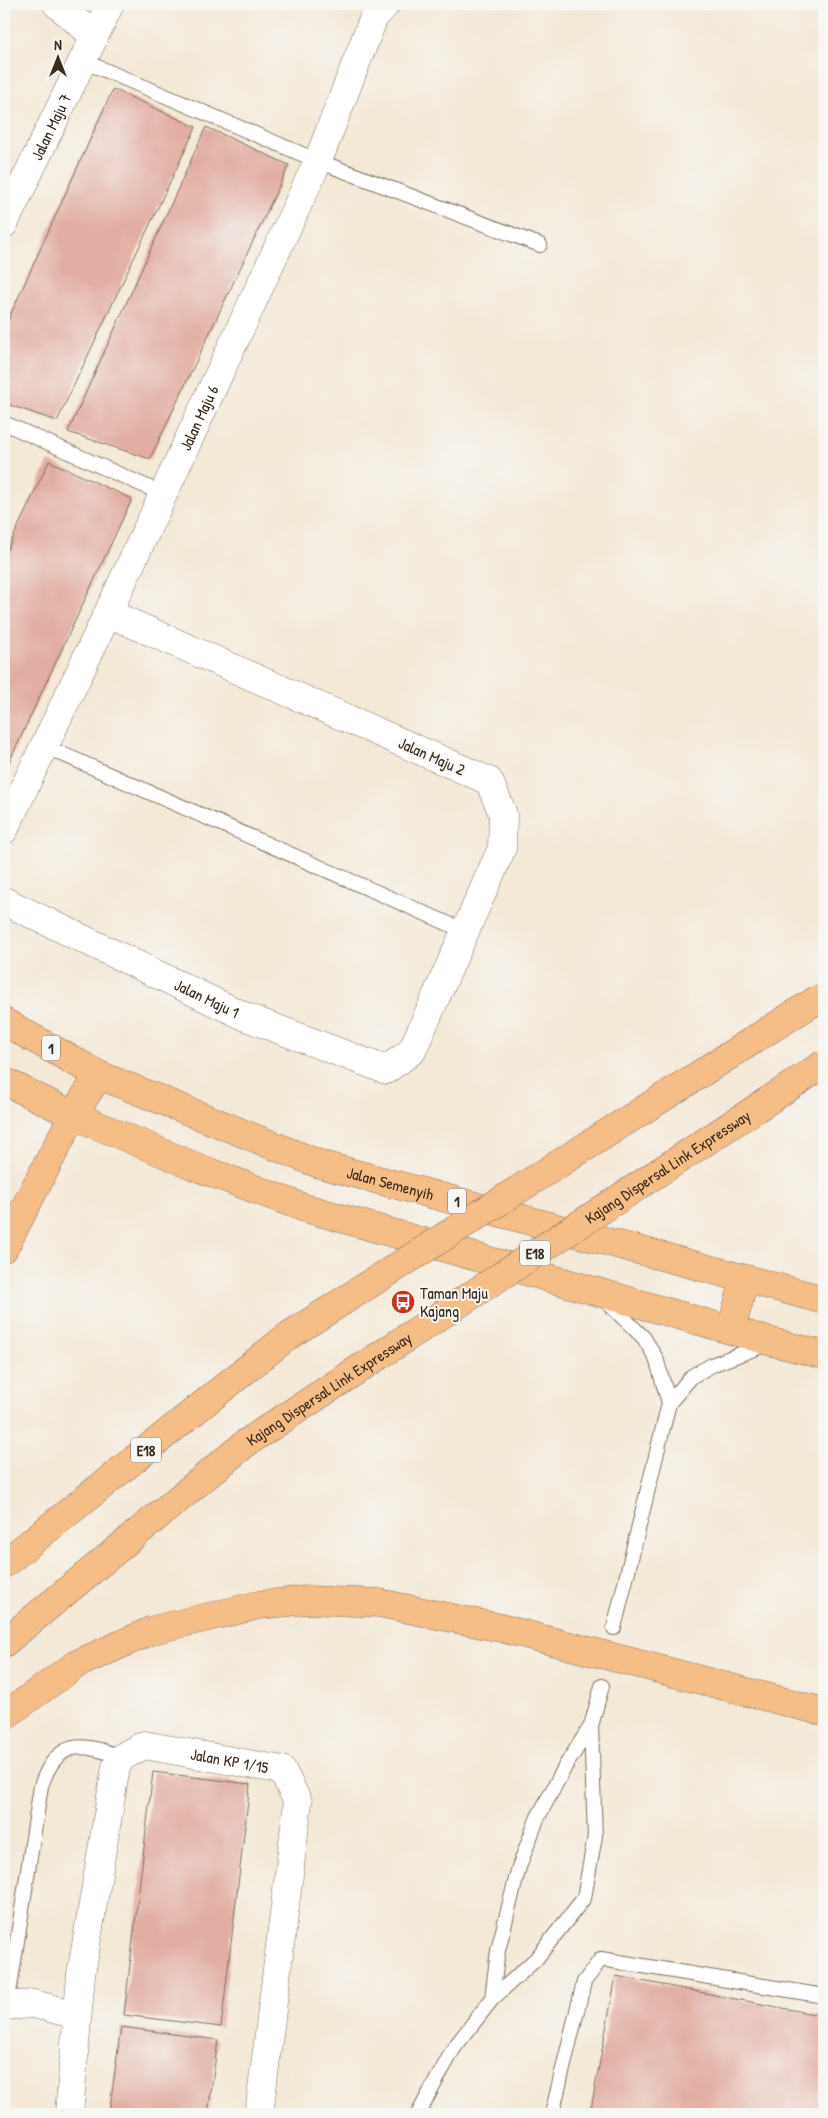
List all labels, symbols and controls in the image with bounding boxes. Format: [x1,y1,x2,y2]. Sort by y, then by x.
north arrow [32,32,82,82]
text: N [54,35,62,54]
street label: Jalan Maju 7 [26,90,76,164]
street label: Jalan Maju 6 [174,381,223,454]
street label: Jalan Maju 2 [395,732,469,781]
street label: Jalan Maju 1 [171,973,243,1023]
road number: 1 [42,1036,60,1060]
street label: Kajang Dispersal Link Expressway [581,1104,755,1229]
street label: Jalan Semenyih [345,1161,436,1205]
road number: 1 [448,1188,466,1214]
road number: E18 [520,1240,550,1266]
place label: Taman Maju Kajang [420,1282,488,1322]
bus stop icon: Taman Maju Kajang [390,1289,416,1315]
street label: Kajang Dispersal Link Expressway [242,1326,416,1451]
road number: E18 [131,1438,161,1462]
street label: Jalan KP 1/15 [189,1743,270,1778]

